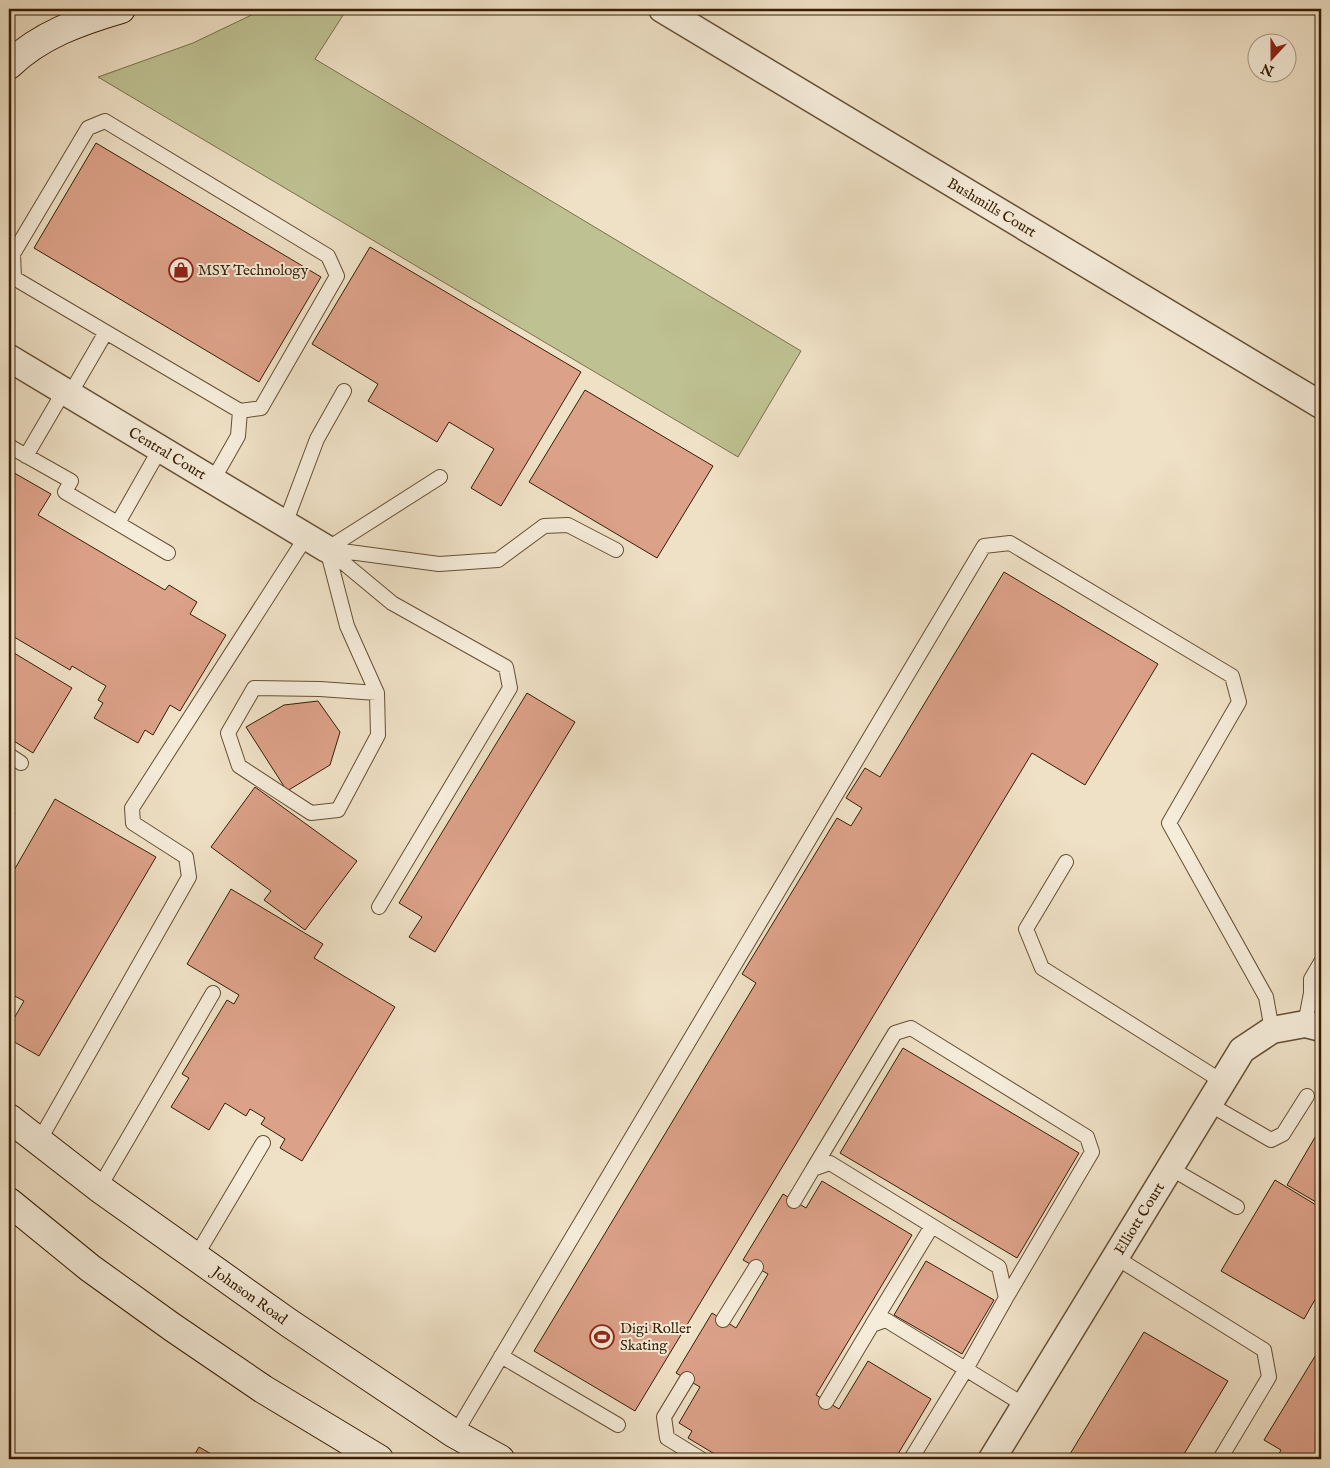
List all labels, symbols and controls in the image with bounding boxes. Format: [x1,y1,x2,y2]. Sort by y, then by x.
north arrow [1248,32,1298,82]
text: N [1259,59,1278,80]
street label: Bushmills Court [944,174,1040,242]
shop icon: MSY Technology [168,257,194,283]
place label: MSY Technology [198,261,309,280]
street label: Central Court [125,423,210,484]
street label: Elliott Court [1110,1179,1169,1258]
street label: Johnson Road [206,1261,292,1329]
place label: Digi Roller Skating [620,1319,692,1355]
sports icon: Digi Roller Skating [589,1324,615,1350]

